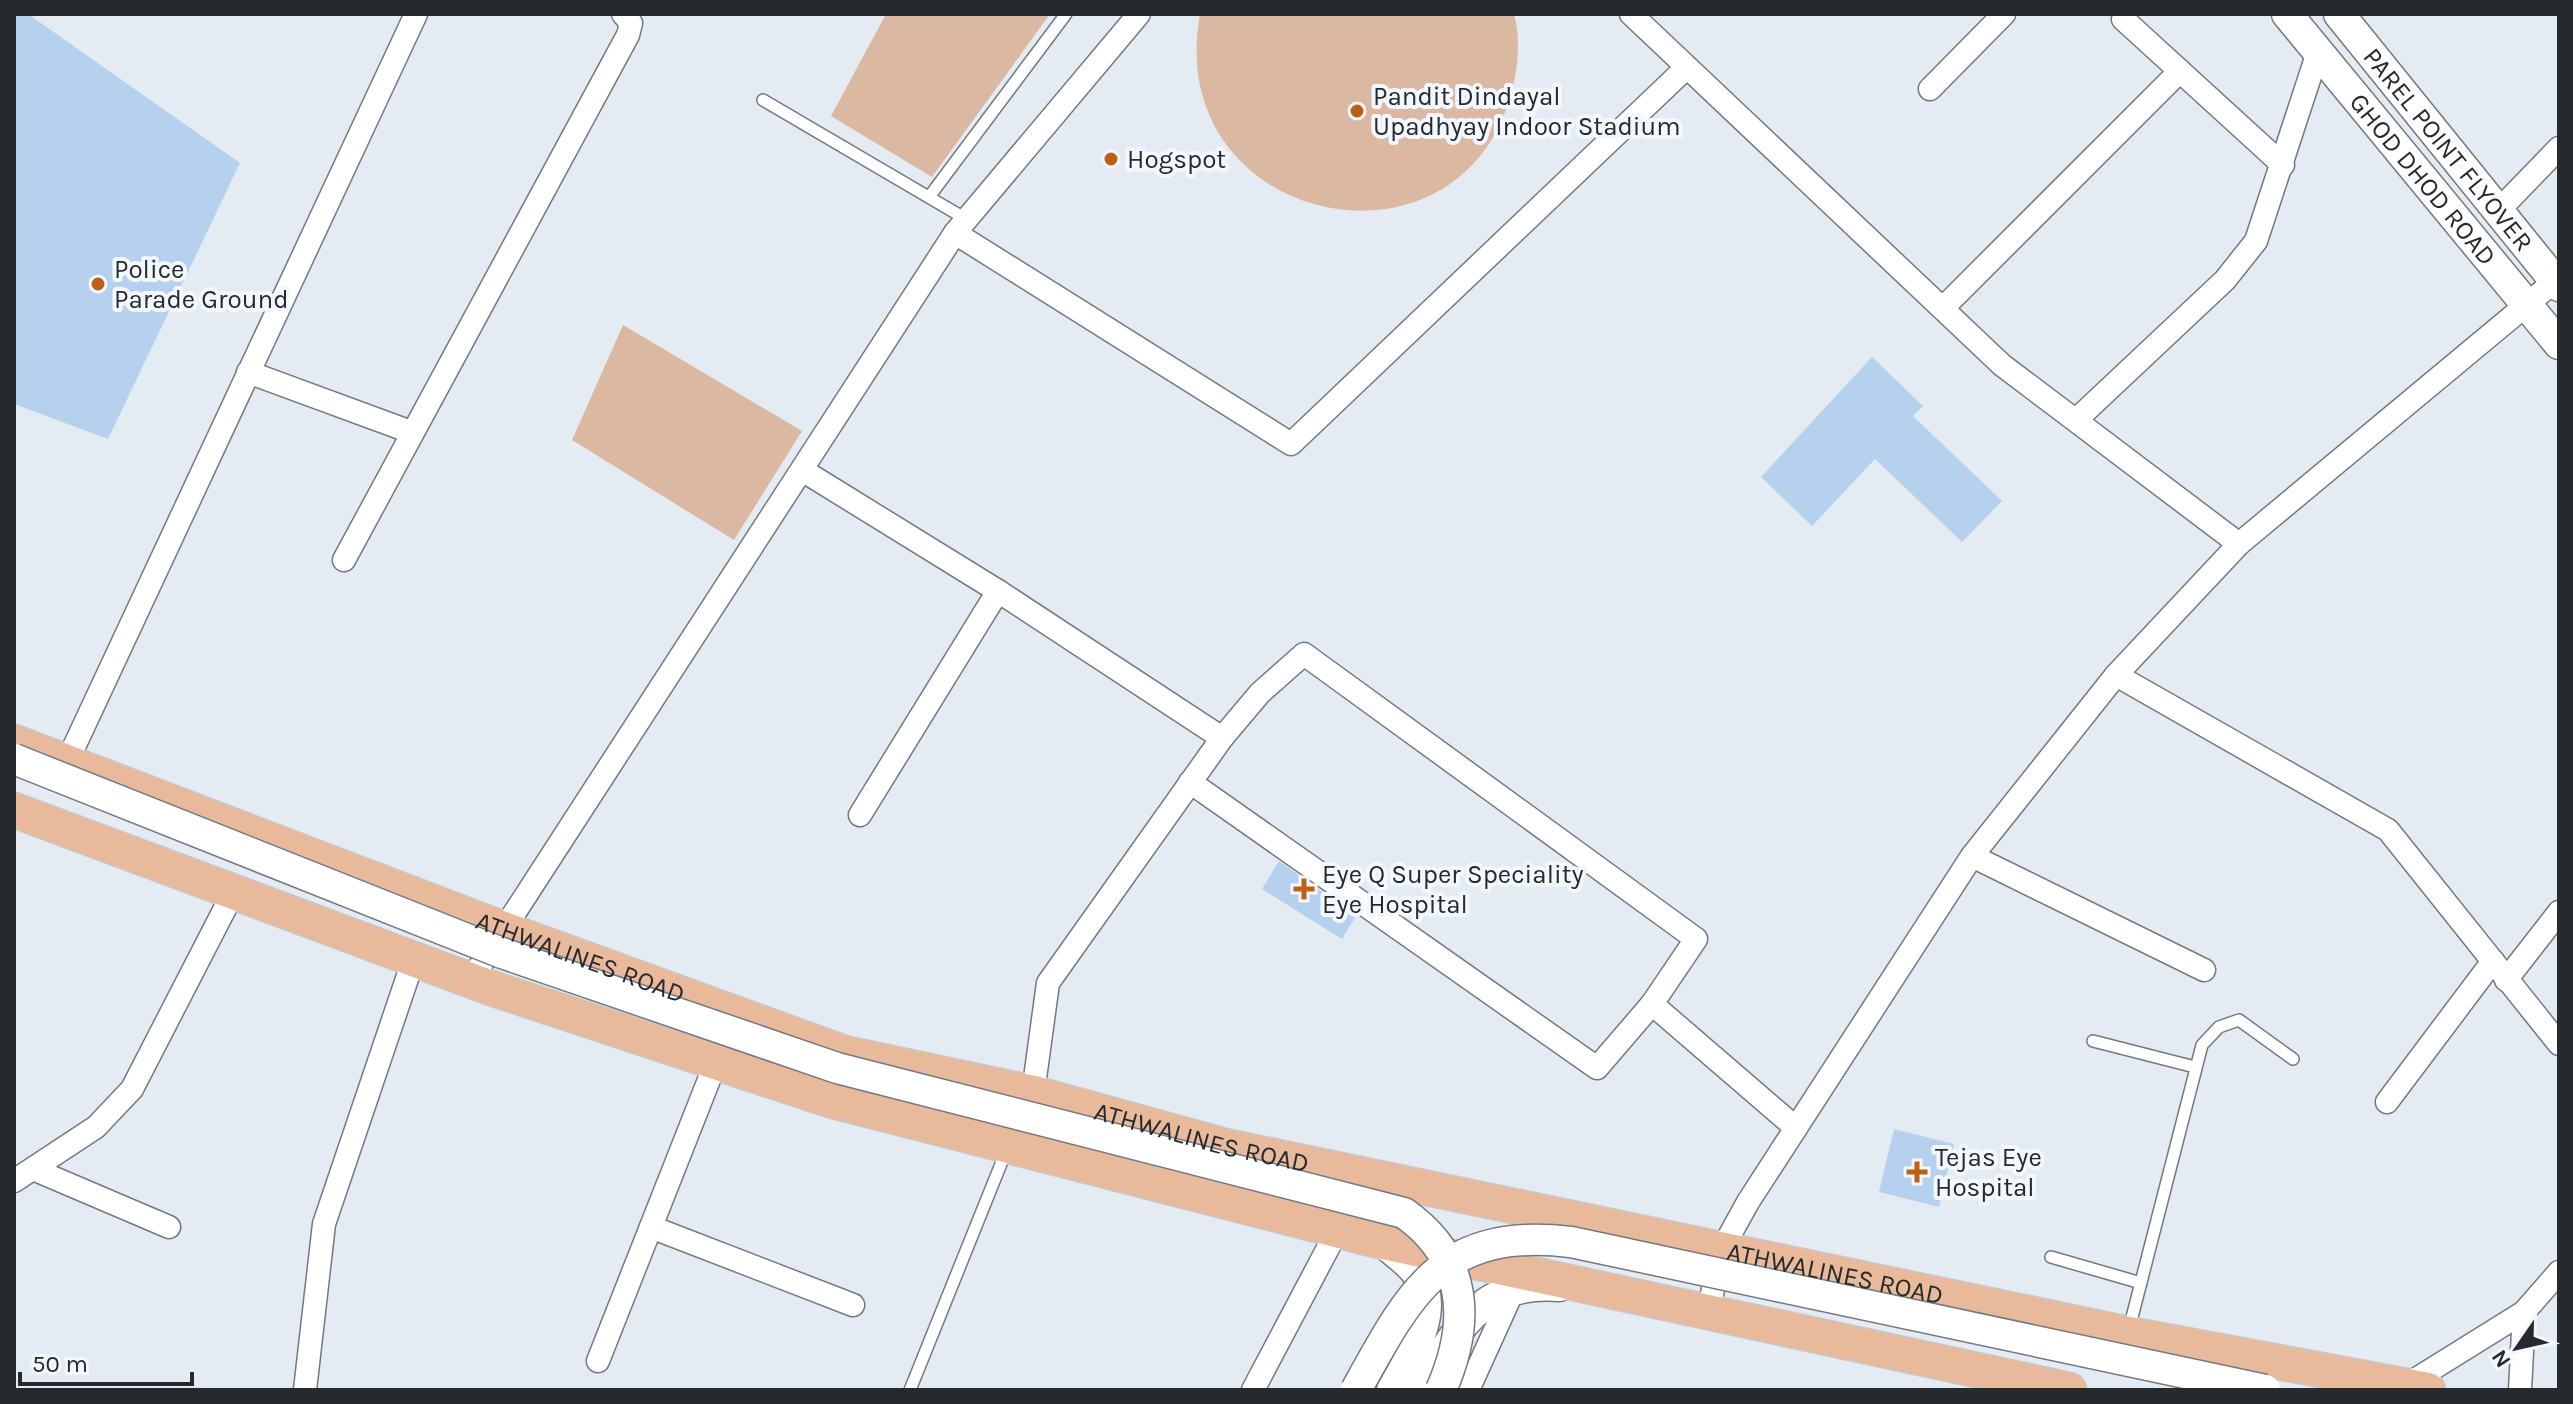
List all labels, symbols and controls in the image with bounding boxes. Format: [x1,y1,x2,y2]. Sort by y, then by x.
street label: PAREL POINT FLYOVER [2357,41,2540,257]
place label: Pandit Dindayal Upadhyay Indoor Stadium [1373,81,1681,142]
street label: GHOD DHOD ROAD [2343,87,2503,272]
marker: Pandit Dindayal Upadhyay Indoor Stadium [1348,102,1366,120]
place label: Hogspot [1127,144,1226,175]
marker: Hogspot [1102,150,1120,168]
place label: Police Parade Ground [114,254,289,315]
marker: Police Parade Ground [89,275,107,293]
place label: Eye Q Super Speciality Eye Hospital [1322,859,1584,920]
marker: Eye Q Super Speciality Eye Hospital [1293,878,1315,900]
street label: ATHWALINES ROAD [472,905,689,1009]
street label: ATHWALINES ROAD [1091,1095,1312,1179]
place label: Tejas Eye Hospital [1935,1142,2042,1203]
marker: Tejas Eye Hospital [1906,1161,1928,1183]
street label: ATHWALINES ROAD [1724,1235,1946,1311]
north arrow [2477,1308,2557,1388]
scale bar [20,1336,192,1386]
text: N [2486,1345,2516,1372]
text: 50 m [32,1350,88,1378]

